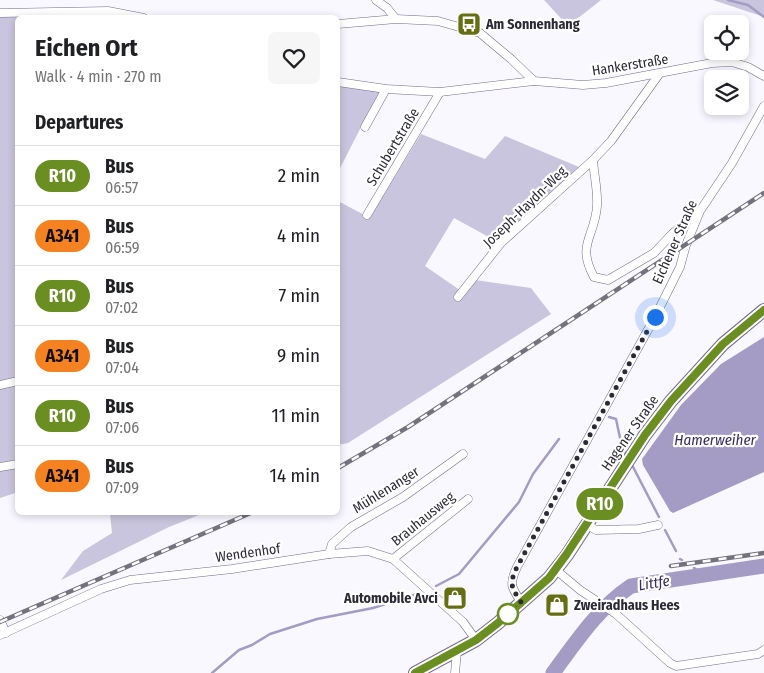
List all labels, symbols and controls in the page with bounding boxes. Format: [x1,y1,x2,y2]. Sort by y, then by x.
bus stop icon: Am Sonnenhang [456,11,482,37]
map controls [704,15,749,115]
button: locate [704,15,749,60]
place label: Am Sonnenhang [485,16,580,33]
button: heart [268,32,320,84]
text: Eichen Ort [35,34,138,62]
street label: Hankerstraße [591,51,669,79]
text: Walk · 4 min · 270 m [35,67,162,86]
button: layers [704,70,749,115]
street label: Schubertstraße [363,105,423,189]
text: Departures [35,111,123,134]
text: Bus [105,155,134,178]
street label: Joseph-Haydn-Weg [480,163,571,251]
text: 2 min [278,164,320,187]
text: R10 [49,165,76,187]
text: 06:57 [105,178,138,197]
street label: Eichener Straße [649,197,701,287]
text: Bus [105,215,134,238]
text: 4 min [277,224,320,247]
text: A341 [46,225,79,247]
text: 06:59 [105,238,140,257]
text: Bus [105,275,134,298]
text: 7 min [278,284,320,307]
text: R10 [49,285,76,307]
text: 07:02 [105,298,138,317]
your location [643,305,668,330]
text: Bus [105,335,134,358]
text: 9 min [277,344,320,367]
text: A341 [46,345,79,367]
text: 07:04 [105,358,139,377]
street label: Hagener Straße [598,392,662,474]
text: Bus [105,395,134,418]
text: 11 min [272,404,320,427]
text: R10 [49,405,76,427]
text: 07:06 [105,418,139,437]
water label: Hamerweiher [674,431,757,449]
text: Bus [105,455,134,478]
street label: Mühlenanger [350,463,422,517]
text: 14 min [270,464,320,487]
text: A341 [46,465,79,487]
text: 07:09 [105,478,139,497]
street label: Brauhausweg [388,488,458,550]
line badge: R10 [571,488,629,520]
text: R10 [586,493,614,515]
street label: Wendenhof [214,540,283,566]
water label: Littfe [637,572,671,594]
shop icon: Automobile Avci [442,585,468,611]
place label: Automobile Avci [343,590,438,607]
shop icon: Zweiradhaus Hees [544,592,570,618]
place label: Zweiradhaus Hees [574,597,680,614]
unlabelled marker [497,603,519,625]

